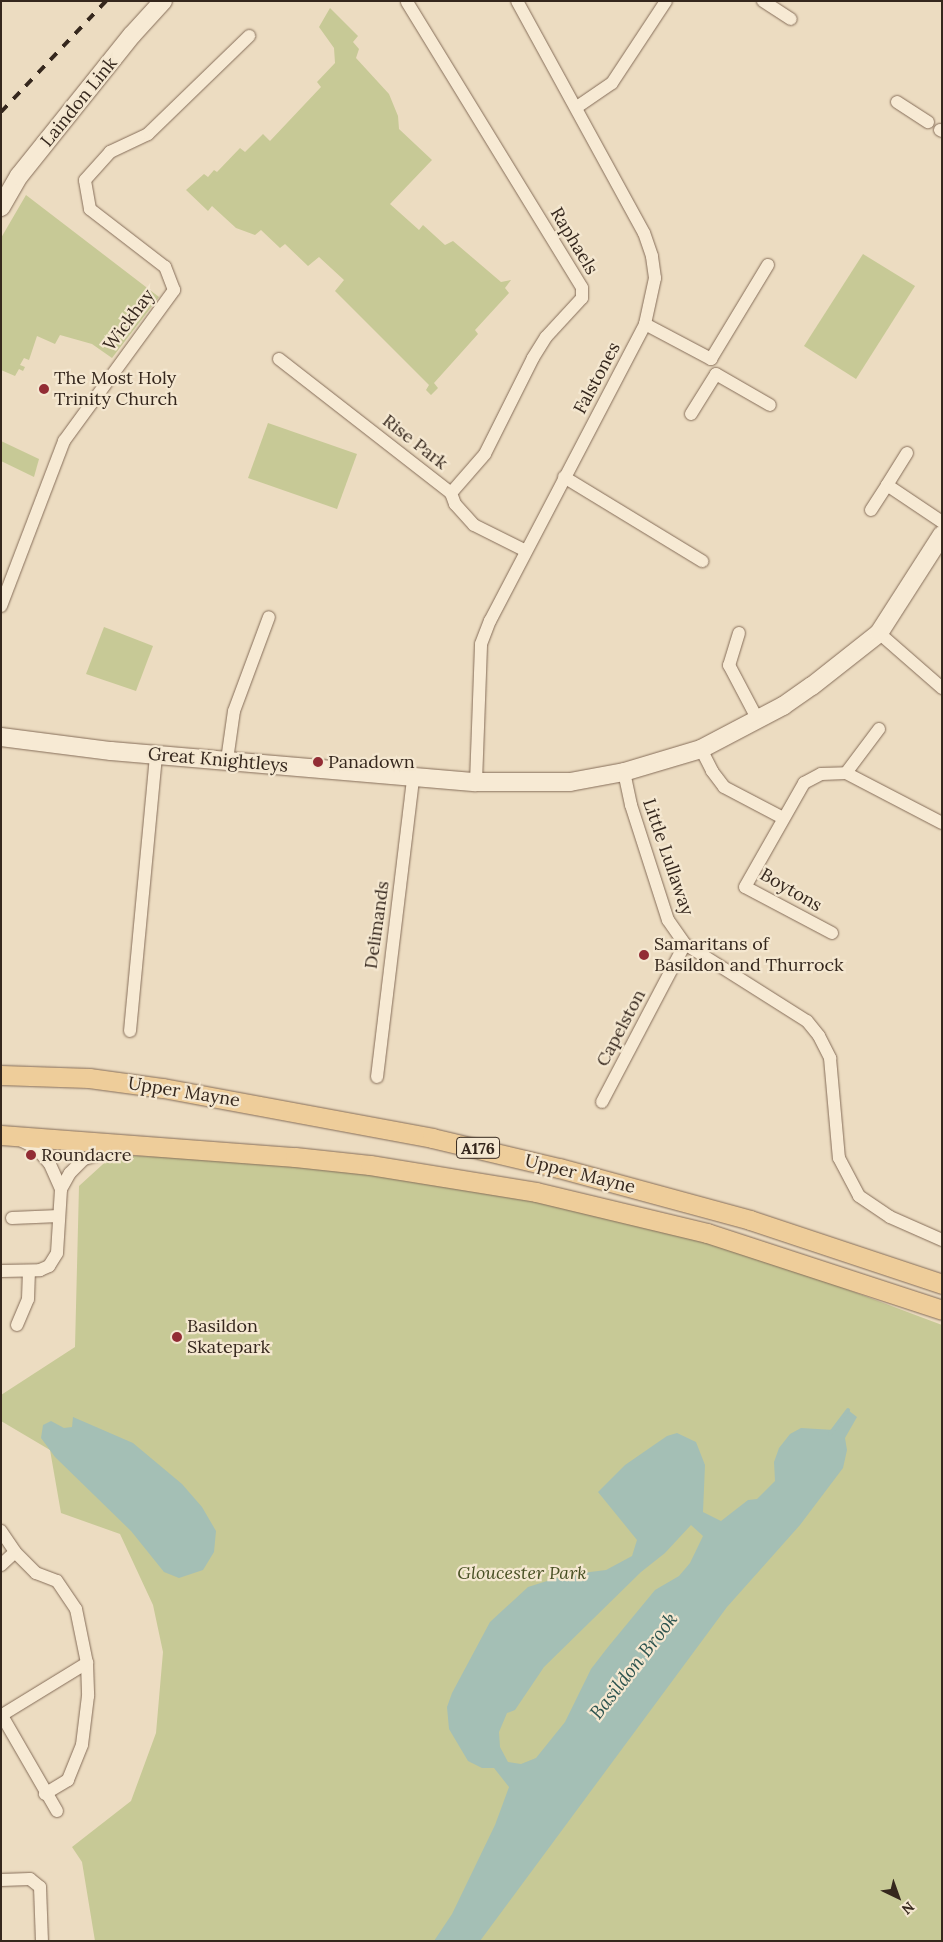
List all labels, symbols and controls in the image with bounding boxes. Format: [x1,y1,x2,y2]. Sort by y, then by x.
street label: Laindon Link [36,53,122,151]
street label: Raphaels [546,204,602,278]
street label: Wickhay [99,285,159,355]
street label: Falstones [569,338,625,418]
place label: The Most Holy Trinity Church [54,368,178,410]
marker: The Most Holy Trinity Church [38,383,50,395]
street label: Rise Park [378,410,452,474]
street label: Great Knightleys [147,743,289,777]
place label: Panadown [328,751,415,773]
marker: Panadown [312,756,324,768]
street label: Little Lullaway [638,796,698,918]
street label: Boytons [756,864,826,916]
street label: Delimands [360,880,394,970]
place label: Samaritans of Basildon and Thurrock [654,934,844,976]
marker: Samaritans of Basildon and Thurrock [638,949,650,961]
street label: Capelston [592,986,650,1070]
street label: Upper Mayne [126,1072,242,1112]
road number: A176 [456,1134,500,1162]
place label: Roundacre [41,1144,131,1166]
marker: Roundacre [25,1149,37,1161]
street label: Upper Mayne [523,1150,637,1198]
place label: Basildon Skatepark [187,1316,270,1358]
marker: Basildon Skatepark [171,1331,183,1343]
park label: Gloucester Park [457,1562,587,1584]
water label: Basildon Brook [585,1608,683,1724]
north arrow [873,1872,923,1922]
text: N [898,1898,918,1918]

